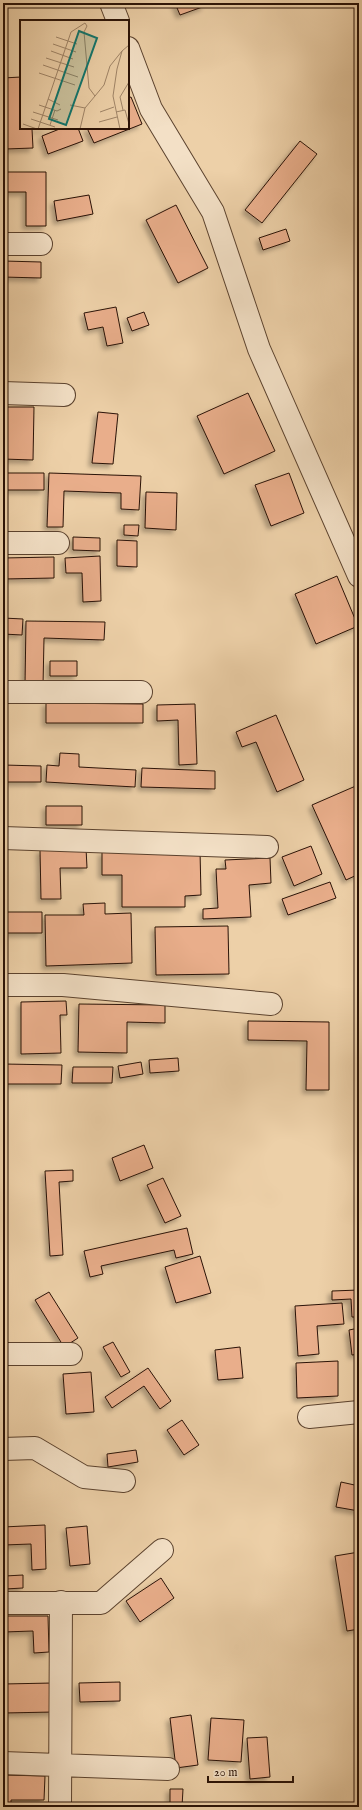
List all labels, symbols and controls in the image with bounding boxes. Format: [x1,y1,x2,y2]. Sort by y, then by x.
inset map [20,20,129,129]
scale bar [208,1758,293,1784]
text: 20 m [214,1765,237,1780]

